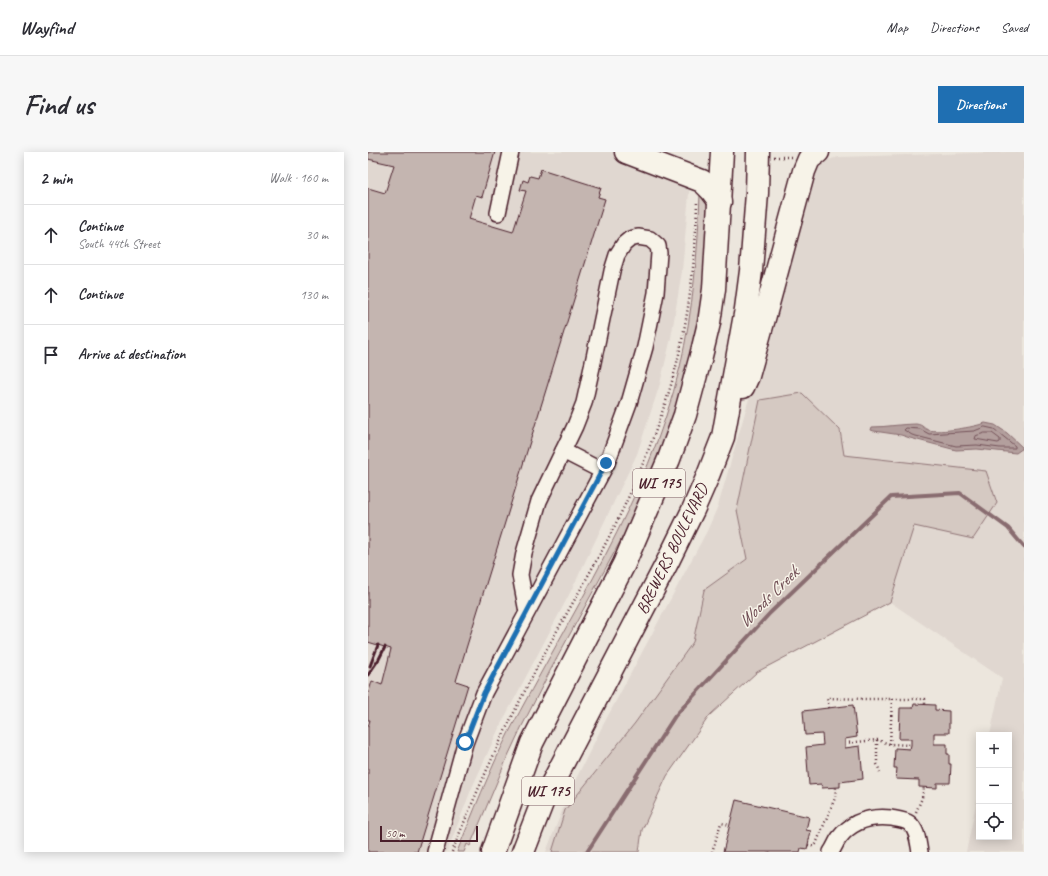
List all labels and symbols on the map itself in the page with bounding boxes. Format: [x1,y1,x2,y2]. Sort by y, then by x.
route end [597,454,615,472]
road number: WI 175 [633,469,685,497]
street label: BREWERS BOULEVARD [631,479,714,617]
water label: Woods Creek [733,560,805,632]
route start [456,733,474,751]
road number: WI 175 [522,777,574,805]
scale bar [380,824,478,843]

